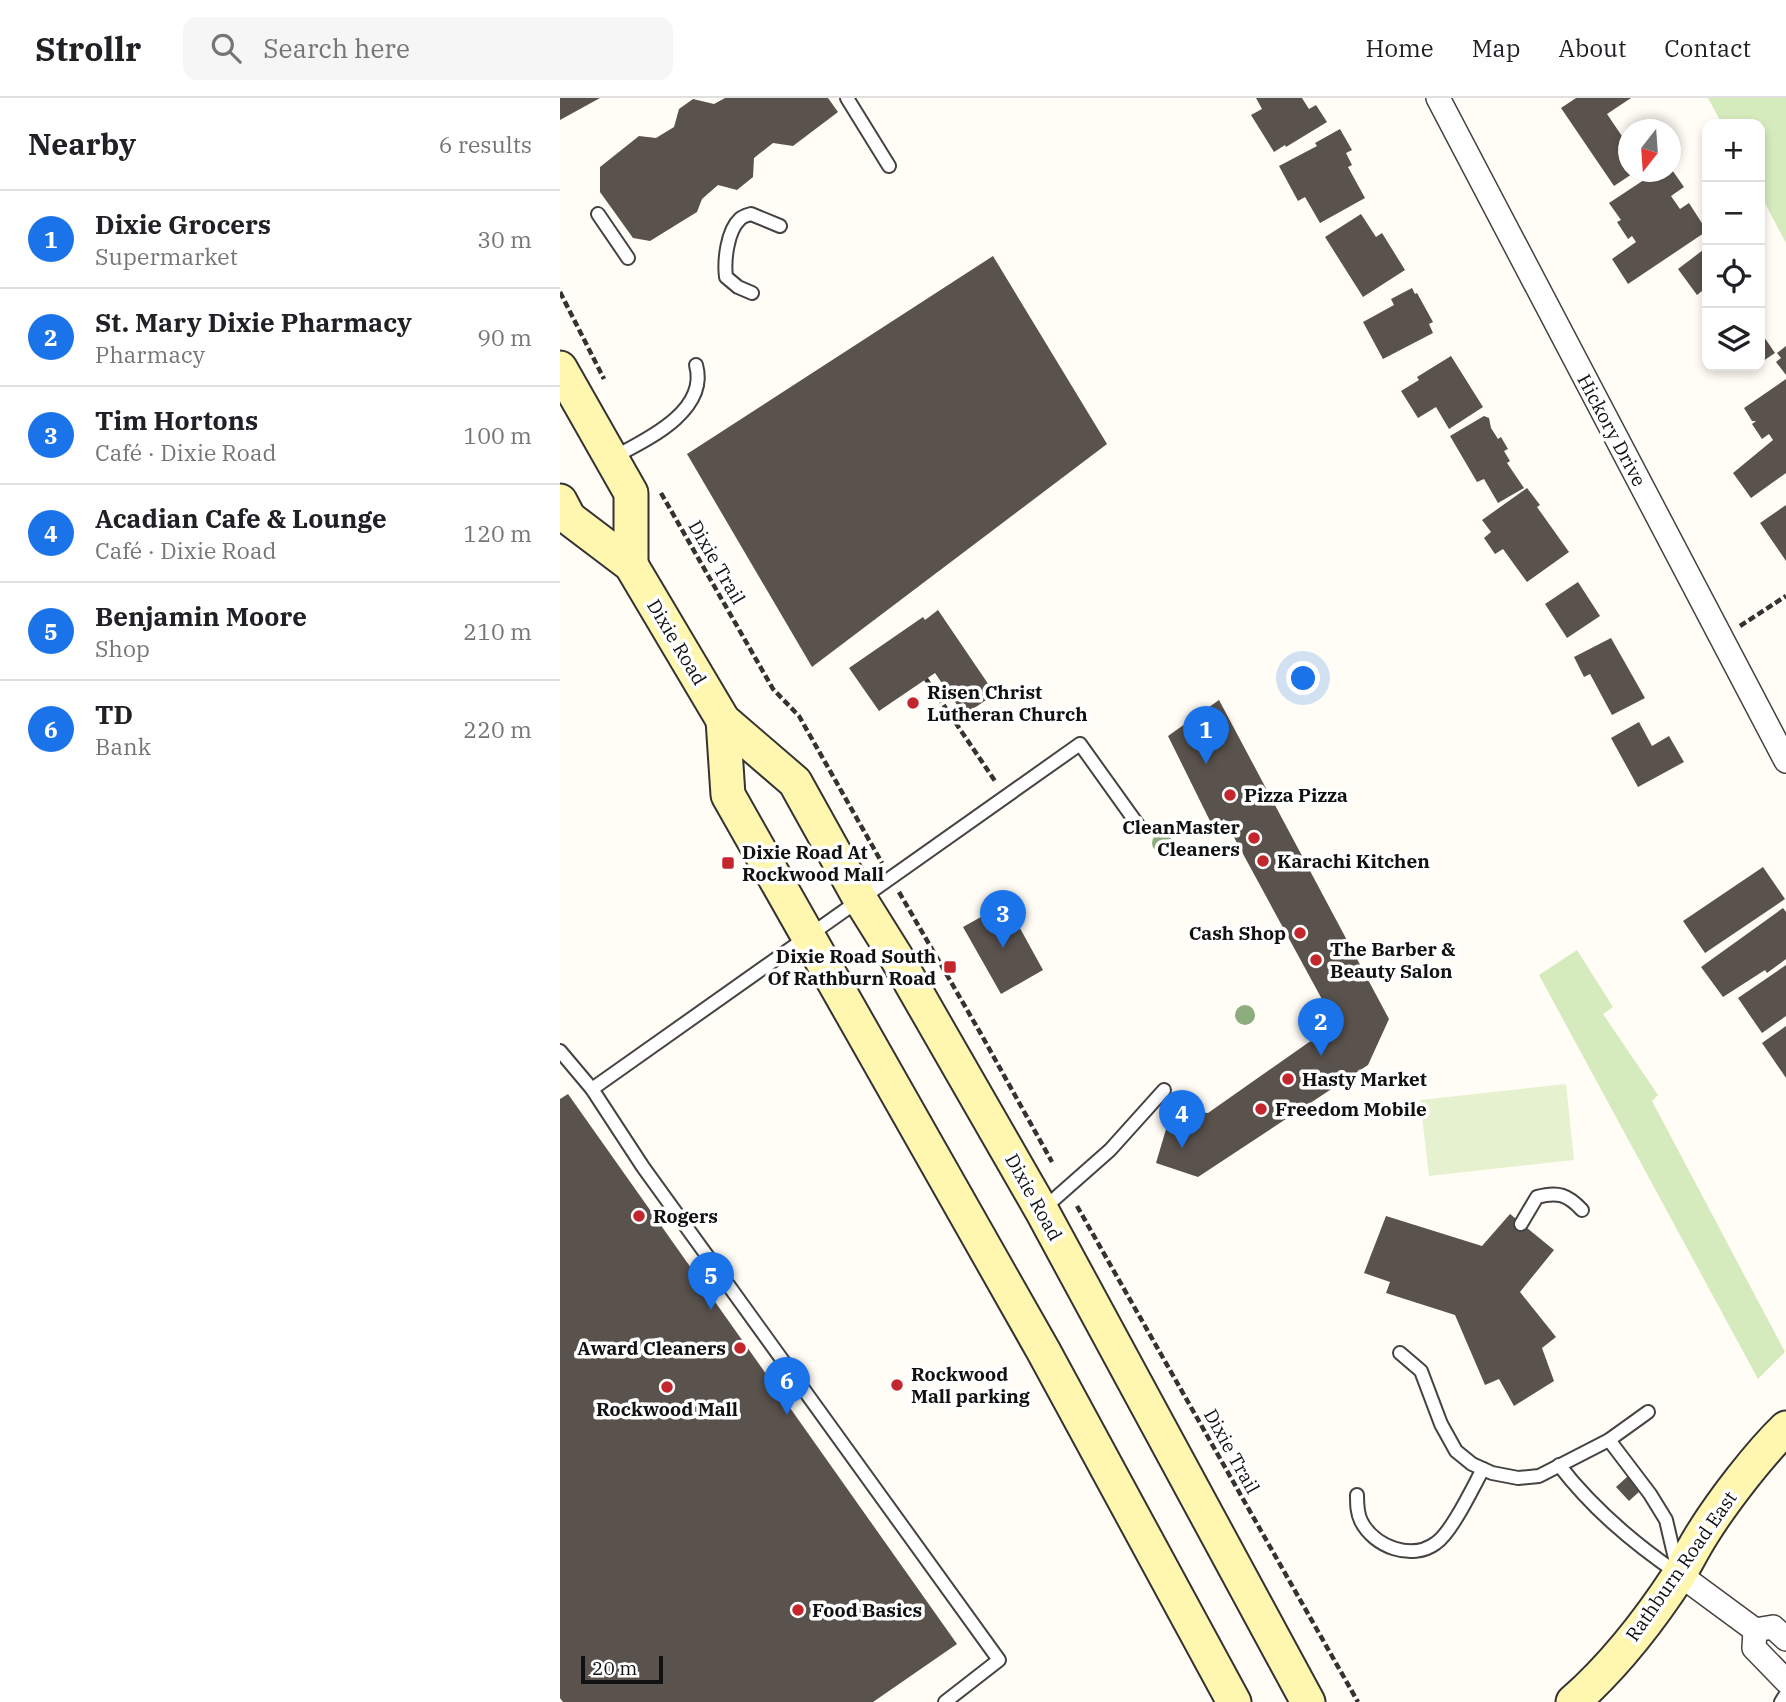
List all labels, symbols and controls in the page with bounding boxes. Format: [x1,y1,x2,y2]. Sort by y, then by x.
search box [183,17,673,80]
text: Strollr [35,27,141,70]
icon: search [207,29,245,67]
text: Search here [263,31,410,65]
text: Home [1366,32,1434,64]
text: Map [1472,32,1520,64]
text: About [1558,32,1626,64]
text: Contact [1664,32,1751,64]
north arrow [1618,119,1681,182]
map controls [1702,119,1765,371]
button: + [1702,119,1765,182]
text: Nearby [28,124,136,163]
text: 6 results [439,129,532,159]
button: − [1702,182,1765,245]
text: Dixie Grocers [95,207,271,241]
text: 1 [44,224,58,254]
text: 30 m [477,224,532,254]
text: Supermarket [95,241,238,271]
button: locate [1702,245,1765,308]
text: St. Mary Dixie Pharmacy [95,305,412,339]
button: layers [1702,308,1765,371]
text: 2 [44,322,58,352]
text: 90 m [477,322,532,352]
text: Pharmacy [95,339,205,369]
street label: Hickory Drive [1572,370,1652,490]
text: Tim Hortons [95,403,258,437]
text: 3 [44,420,58,450]
text: 100 m [463,420,532,450]
text: Café · Dixie Road [95,437,276,467]
text: Acadian Cafe & Lounge [95,501,387,535]
street label: Dixie Trail [683,516,751,609]
text: 4 [44,518,58,548]
text: 120 m [463,518,532,548]
text: Café · Dixie Road [95,535,276,565]
street label: Dixie Road [642,595,712,689]
text: Benjamin Moore [95,599,307,633]
text: 5 [44,616,58,646]
text: 210 m [463,616,532,646]
text: Shop [95,633,150,663]
your location [1286,661,1320,695]
place label: Risen Christ Lutheran Church [927,680,1088,726]
marker: Risen Christ Lutheran Church [905,695,921,711]
text: TD [95,697,133,731]
pin: 1 [1183,706,1229,764]
text: 6 [44,714,58,744]
text: 220 m [463,714,532,744]
text: Bank [95,731,151,761]
place label: Pizza Pizza [1244,783,1348,807]
marker: Pizza Pizza [1222,787,1238,803]
place label: CleanMaster Cleaners [1122,815,1241,861]
marker: CleanMaster Cleaners [1246,830,1262,846]
place label: Dixie Road At Rockwood Mall [742,840,884,886]
place label: Karachi Kitchen [1277,849,1430,873]
marker: Karachi Kitchen [1255,853,1271,869]
marker: Dixie Road At Rockwood Mall [720,855,736,871]
pin: 3 [980,890,1026,948]
place label: Cash Shop [1189,921,1286,945]
marker: Cash Shop [1292,925,1308,941]
place label: The Barber & Beauty Salon [1330,937,1456,983]
place label: Dixie Road South Of Rathburn Road [767,944,936,990]
marker: The Barber & Beauty Salon [1308,952,1324,968]
marker: Dixie Road South Of Rathburn Road [942,959,958,975]
pin: 2 [1298,998,1344,1056]
place label: Hasty Market [1302,1067,1427,1091]
marker: Hasty Market [1280,1071,1296,1087]
pin: 4 [1159,1090,1205,1148]
place label: Freedom Mobile [1275,1097,1427,1121]
marker: Freedom Mobile [1253,1101,1269,1117]
street label: Dixie Road [1000,1149,1068,1245]
place label: Rogers [653,1204,718,1228]
marker: Rogers [631,1208,647,1224]
pin: 5 [688,1252,734,1310]
place label: Award Cleaners [577,1336,726,1360]
marker: Award Cleaners [732,1340,748,1356]
pin: 6 [764,1357,810,1415]
place label: Rockwood Mall parking [911,1362,1030,1408]
marker: Rockwood Mall parking [889,1377,905,1393]
marker: Rockwood Mall [659,1379,675,1395]
place label: Rockwood Mall [596,1397,738,1421]
street label: Dixie Trail [1199,1404,1265,1498]
street label: Rathburn Road East [1620,1486,1742,1646]
place label: Food Basics [812,1598,922,1622]
marker: Food Basics [790,1602,806,1618]
scale bar [581,1653,663,1685]
text: 20 m [592,1656,637,1680]

